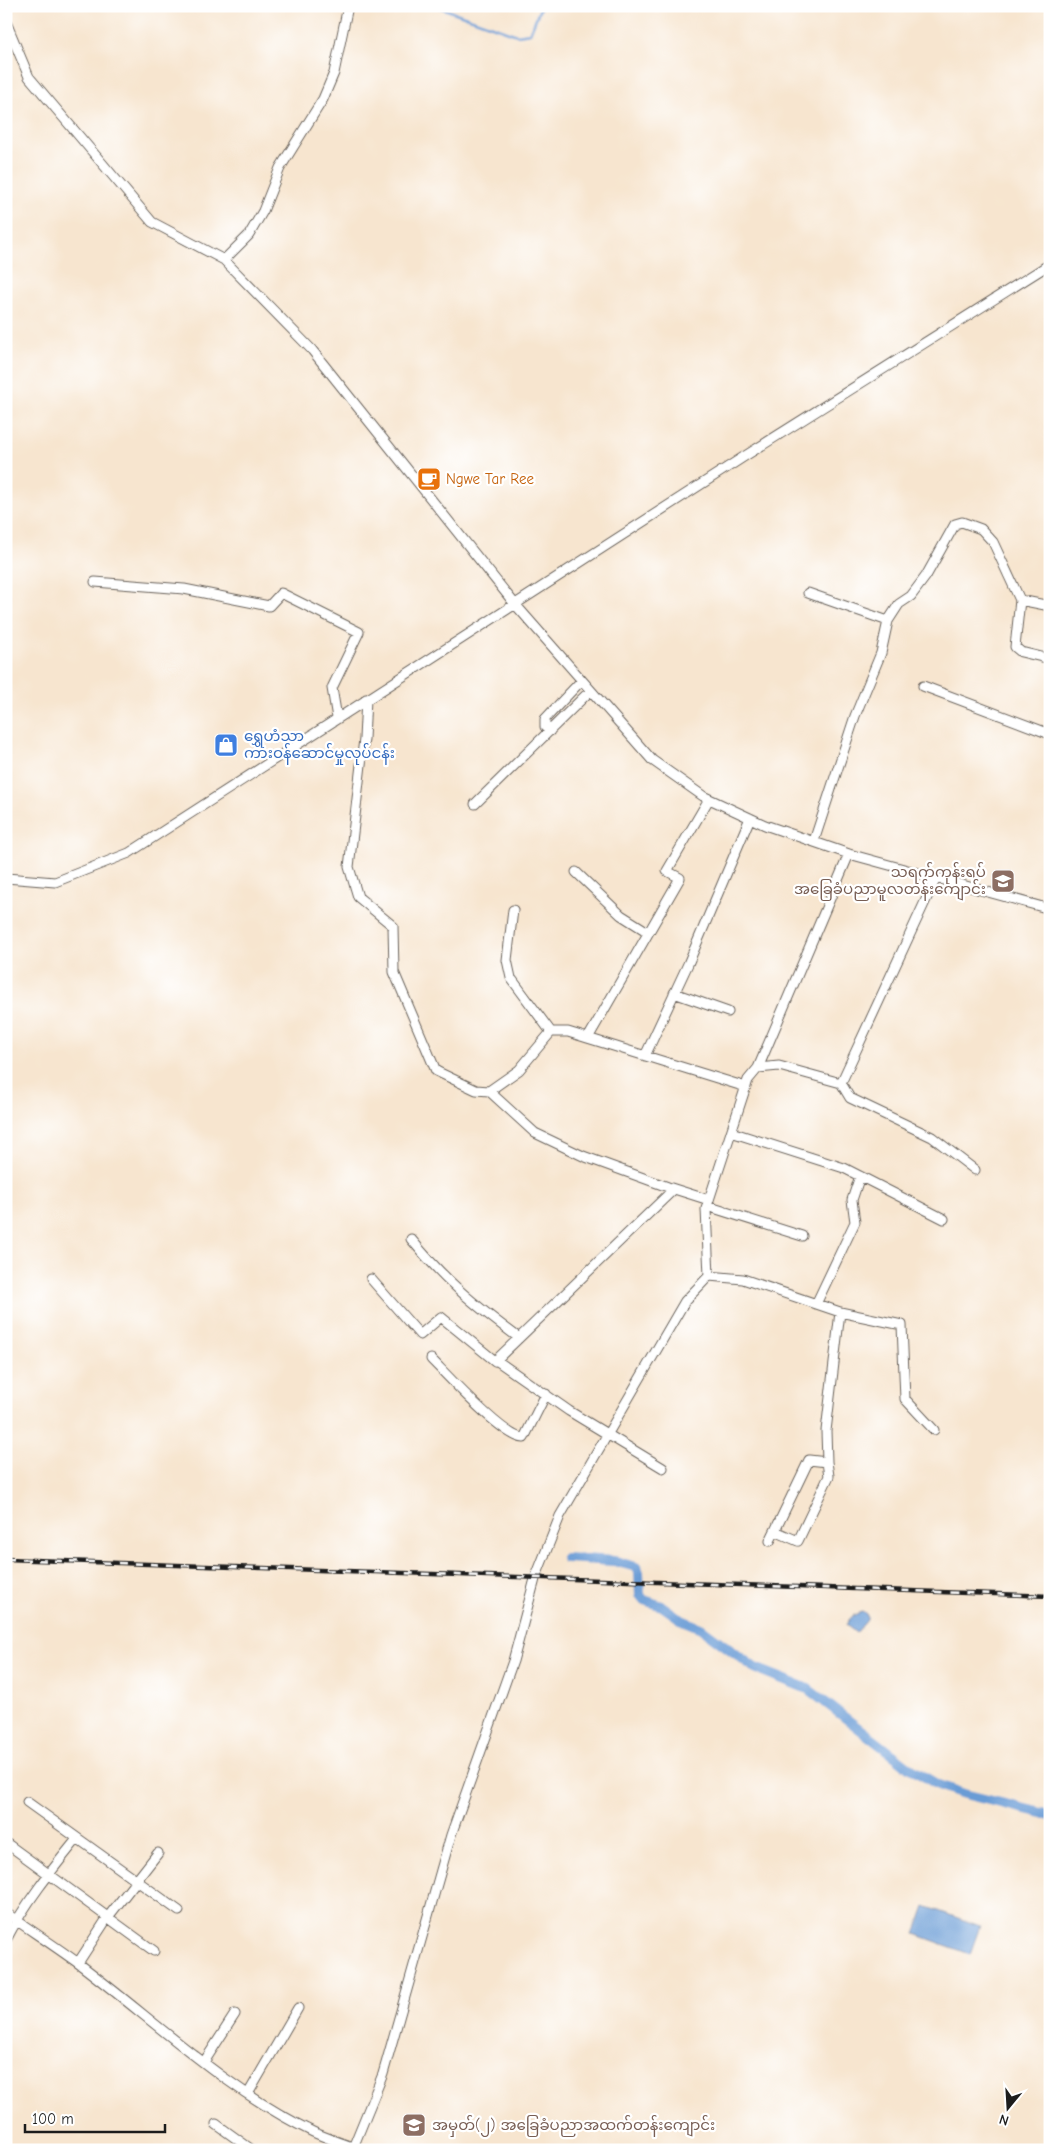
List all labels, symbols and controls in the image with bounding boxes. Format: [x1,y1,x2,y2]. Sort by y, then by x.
cafe icon: Ngwe Tar Ree [416,466,442,492]
place label: Ngwe Tar Ree [446,470,534,488]
place label: ရွှေဟံသာ ကားဝန်ဆောင်မှုလုပ်ငန်း [244,727,395,765]
shop icon: ရွှေဟံသာ ကားဝန်ဆောင်မှုလုပ်ငန်း [213,732,239,758]
place label: သရက်ကုန်းရပ် အခြေခံပညာမူလတန်းကျောင်း [794,862,986,901]
school or university icon: သရက်ကုန်းရပ် အခြေခံပညာမူလတန်းကျောင်း [990,868,1016,894]
north arrow [984,2084,1034,2134]
scale bar [25,2101,165,2133]
text: 100 m [32,2110,74,2128]
text: N [997,2110,1011,2129]
school or university icon: အမှတ်(၂) အခြေခံပညာအထက်တန်းကျောင်း [401,2112,427,2138]
place label: အမှတ်(၂) အခြေခံပညာအထက်တန်းကျောင်း [432,2115,715,2137]

